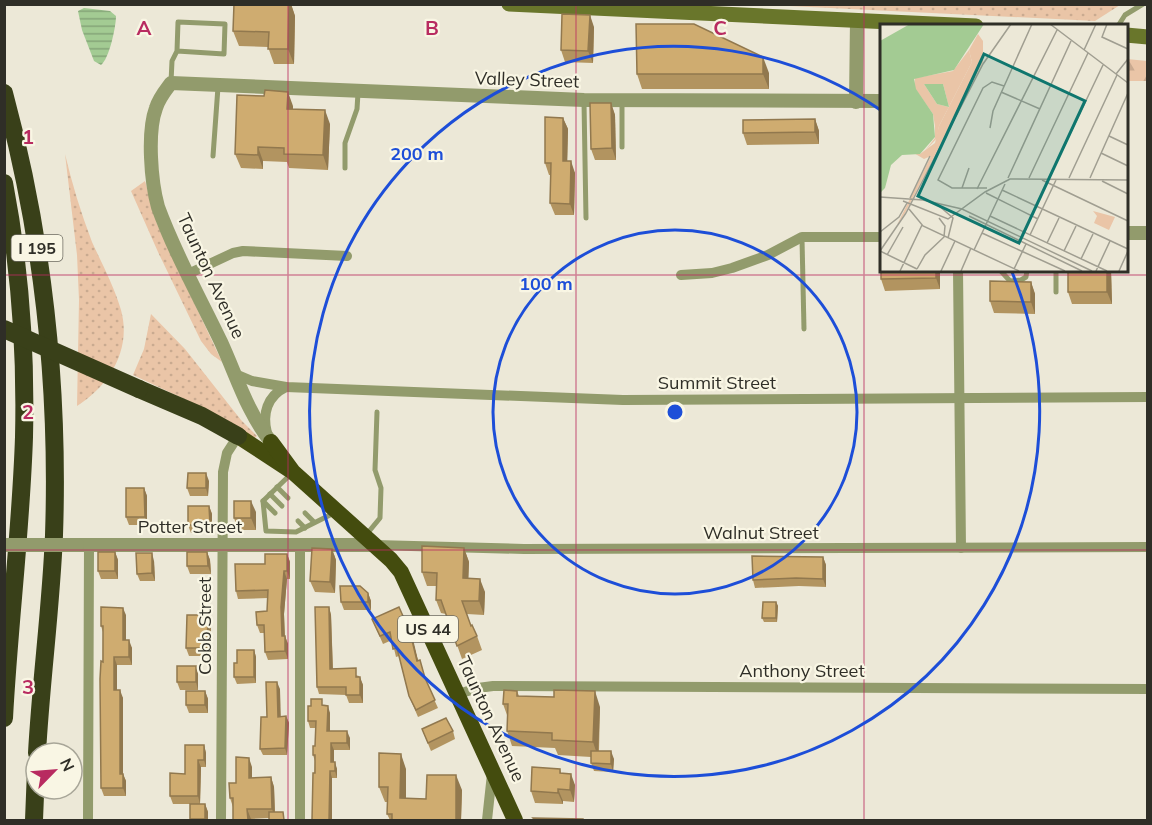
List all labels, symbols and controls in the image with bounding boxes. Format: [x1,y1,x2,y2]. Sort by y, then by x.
text: A [137,15,152,40]
text: B [425,15,439,40]
text: C [713,15,727,40]
inset map [880,24,1128,272]
street label: Valley Street [474,66,580,93]
text: 1 [22,124,34,149]
text: 200 m [390,142,444,165]
street label: Taunton Avenue [172,209,251,342]
road number: I 195 [12,235,63,261]
text: 100 m [519,272,573,295]
street label: Summit Street [658,371,776,394]
text: 2 [22,399,34,424]
centre of rings [665,402,685,422]
street label: Potter Street [138,515,242,538]
street label: Walnut Street [703,521,819,544]
street label: Cobb Street [193,577,216,675]
road number: US 44 [398,616,458,642]
street label: Taunton Avenue [452,652,531,785]
street label: Anthony Street [739,659,865,682]
text: 3 [22,674,34,699]
north arrow [24,741,84,801]
text: N [56,755,79,774]

